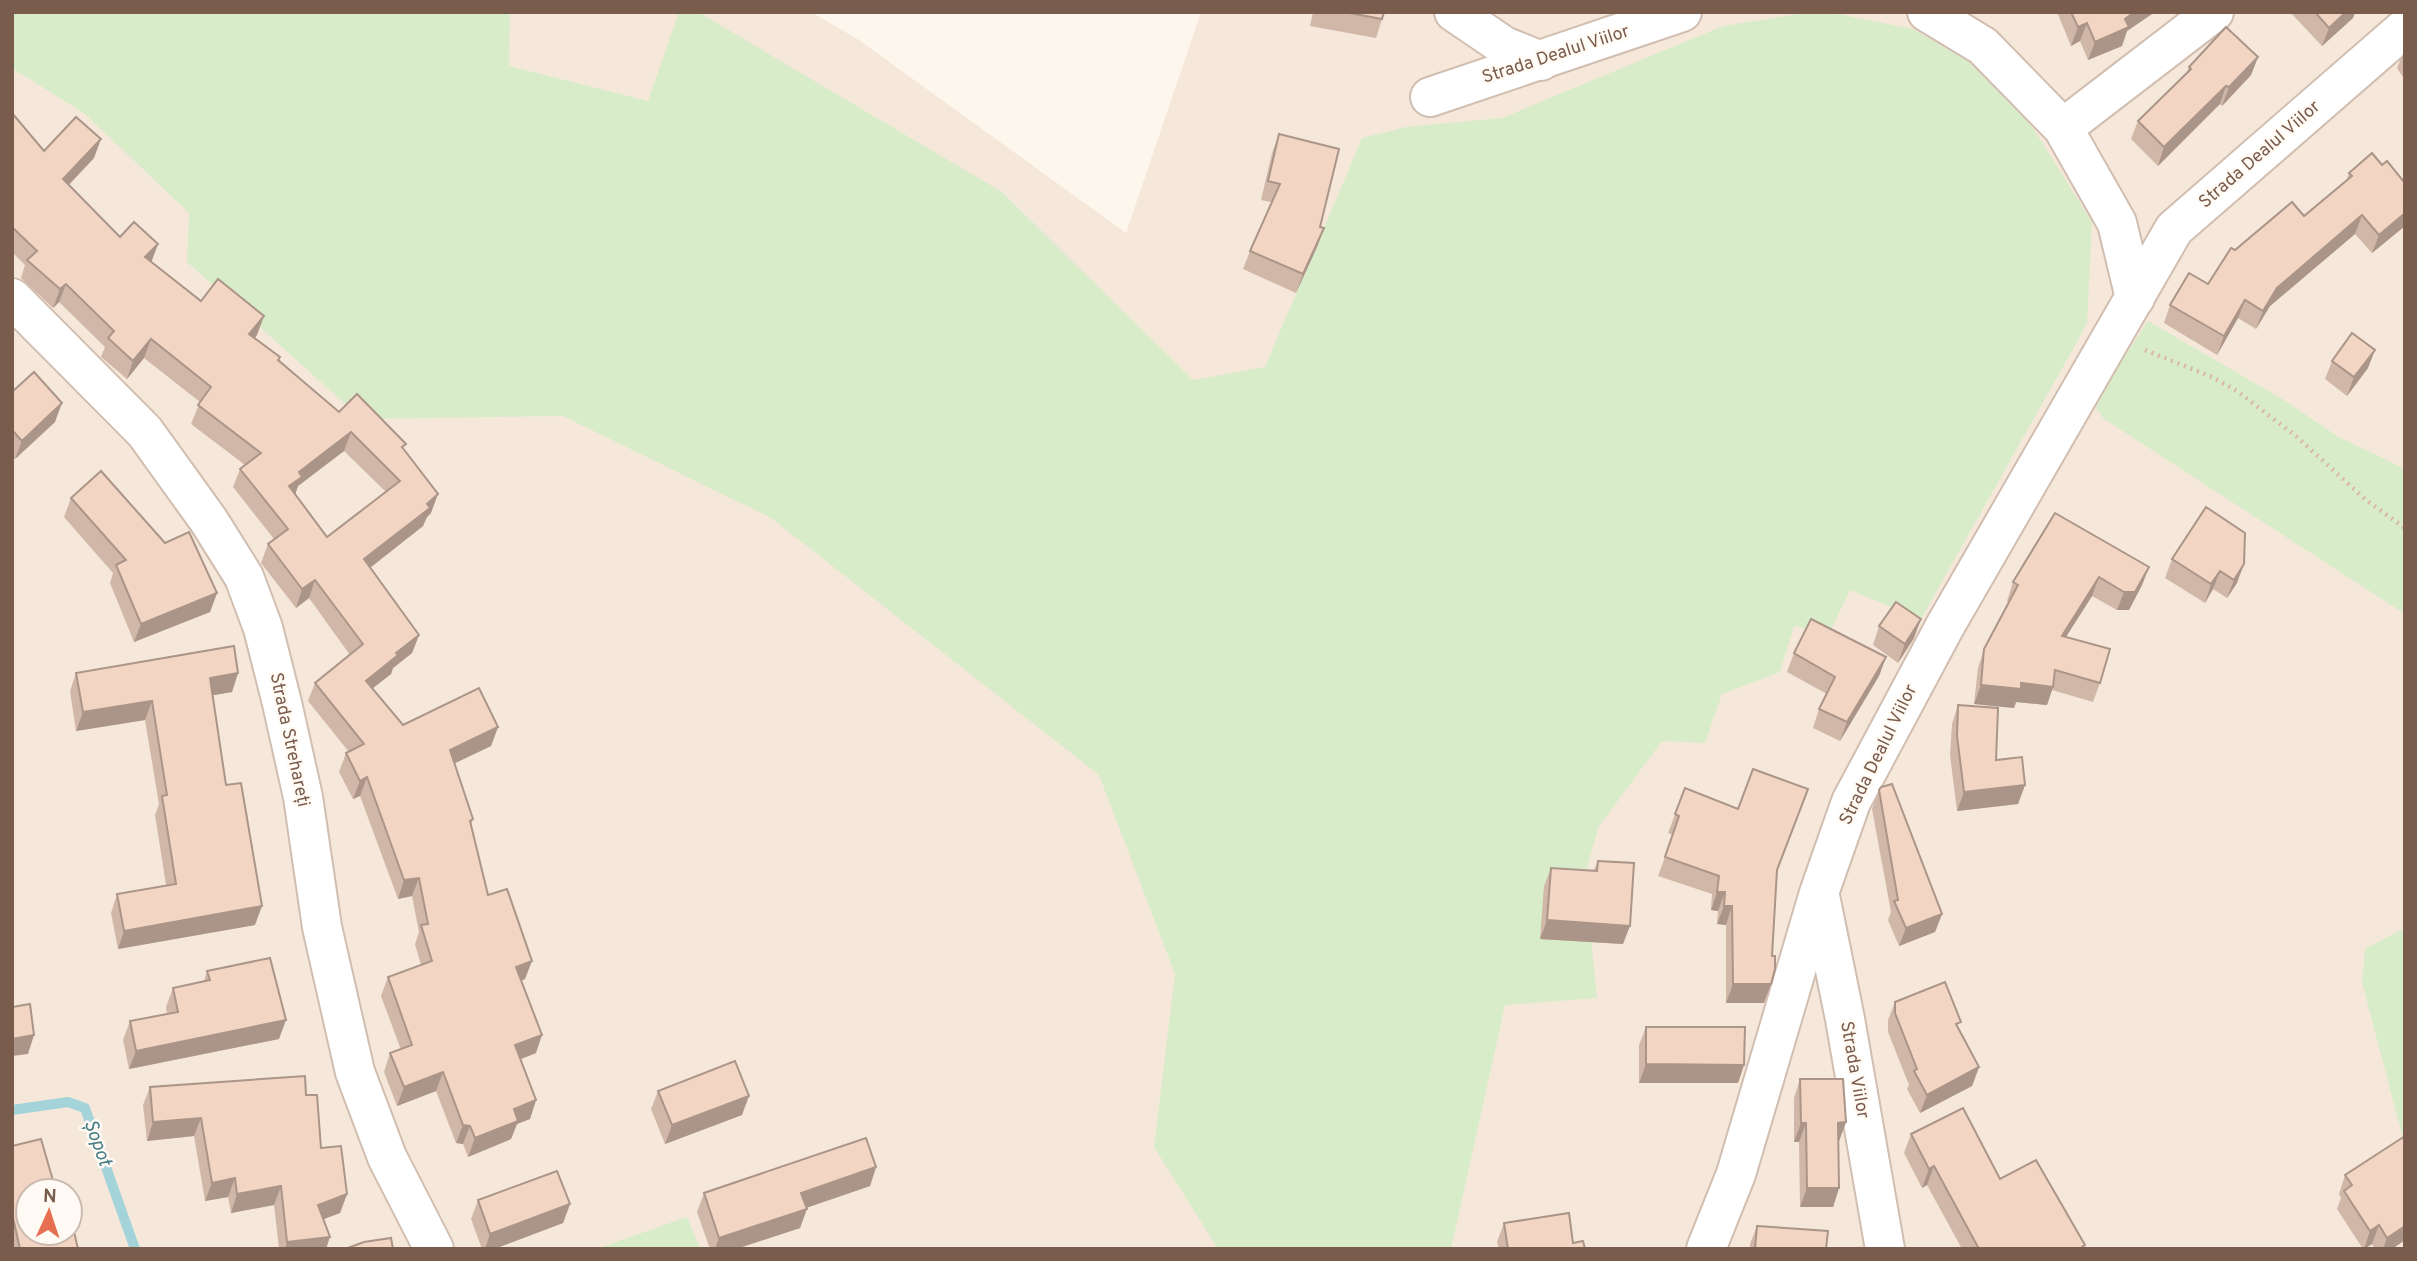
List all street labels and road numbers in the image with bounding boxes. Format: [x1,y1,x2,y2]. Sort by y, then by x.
street label: Strada Dealul Viilor [1479,20,1633,90]
street label: Strada Dealul Viilor [2194,96,2326,214]
street label: Strada Strehareți [264,671,314,809]
street label: Strada Dealul Viilor [1835,681,1923,829]
street label: Strada Viilor [1834,1019,1874,1121]

